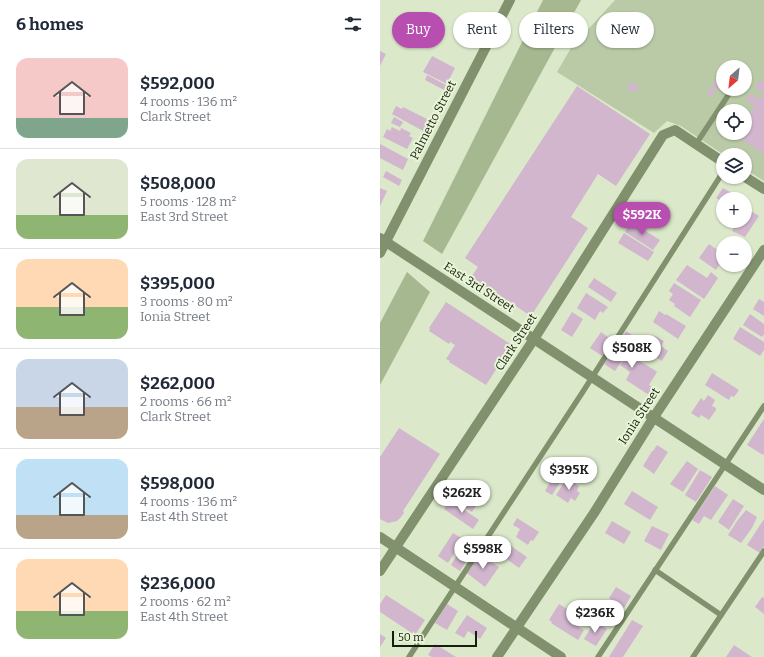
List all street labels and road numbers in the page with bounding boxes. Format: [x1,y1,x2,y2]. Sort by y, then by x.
street label: Palmetto Street [407,78,459,162]
street label: East 3rd Street [441,259,517,315]
street label: Clark Street [492,310,540,373]
street label: Ionia Street [615,384,663,447]

